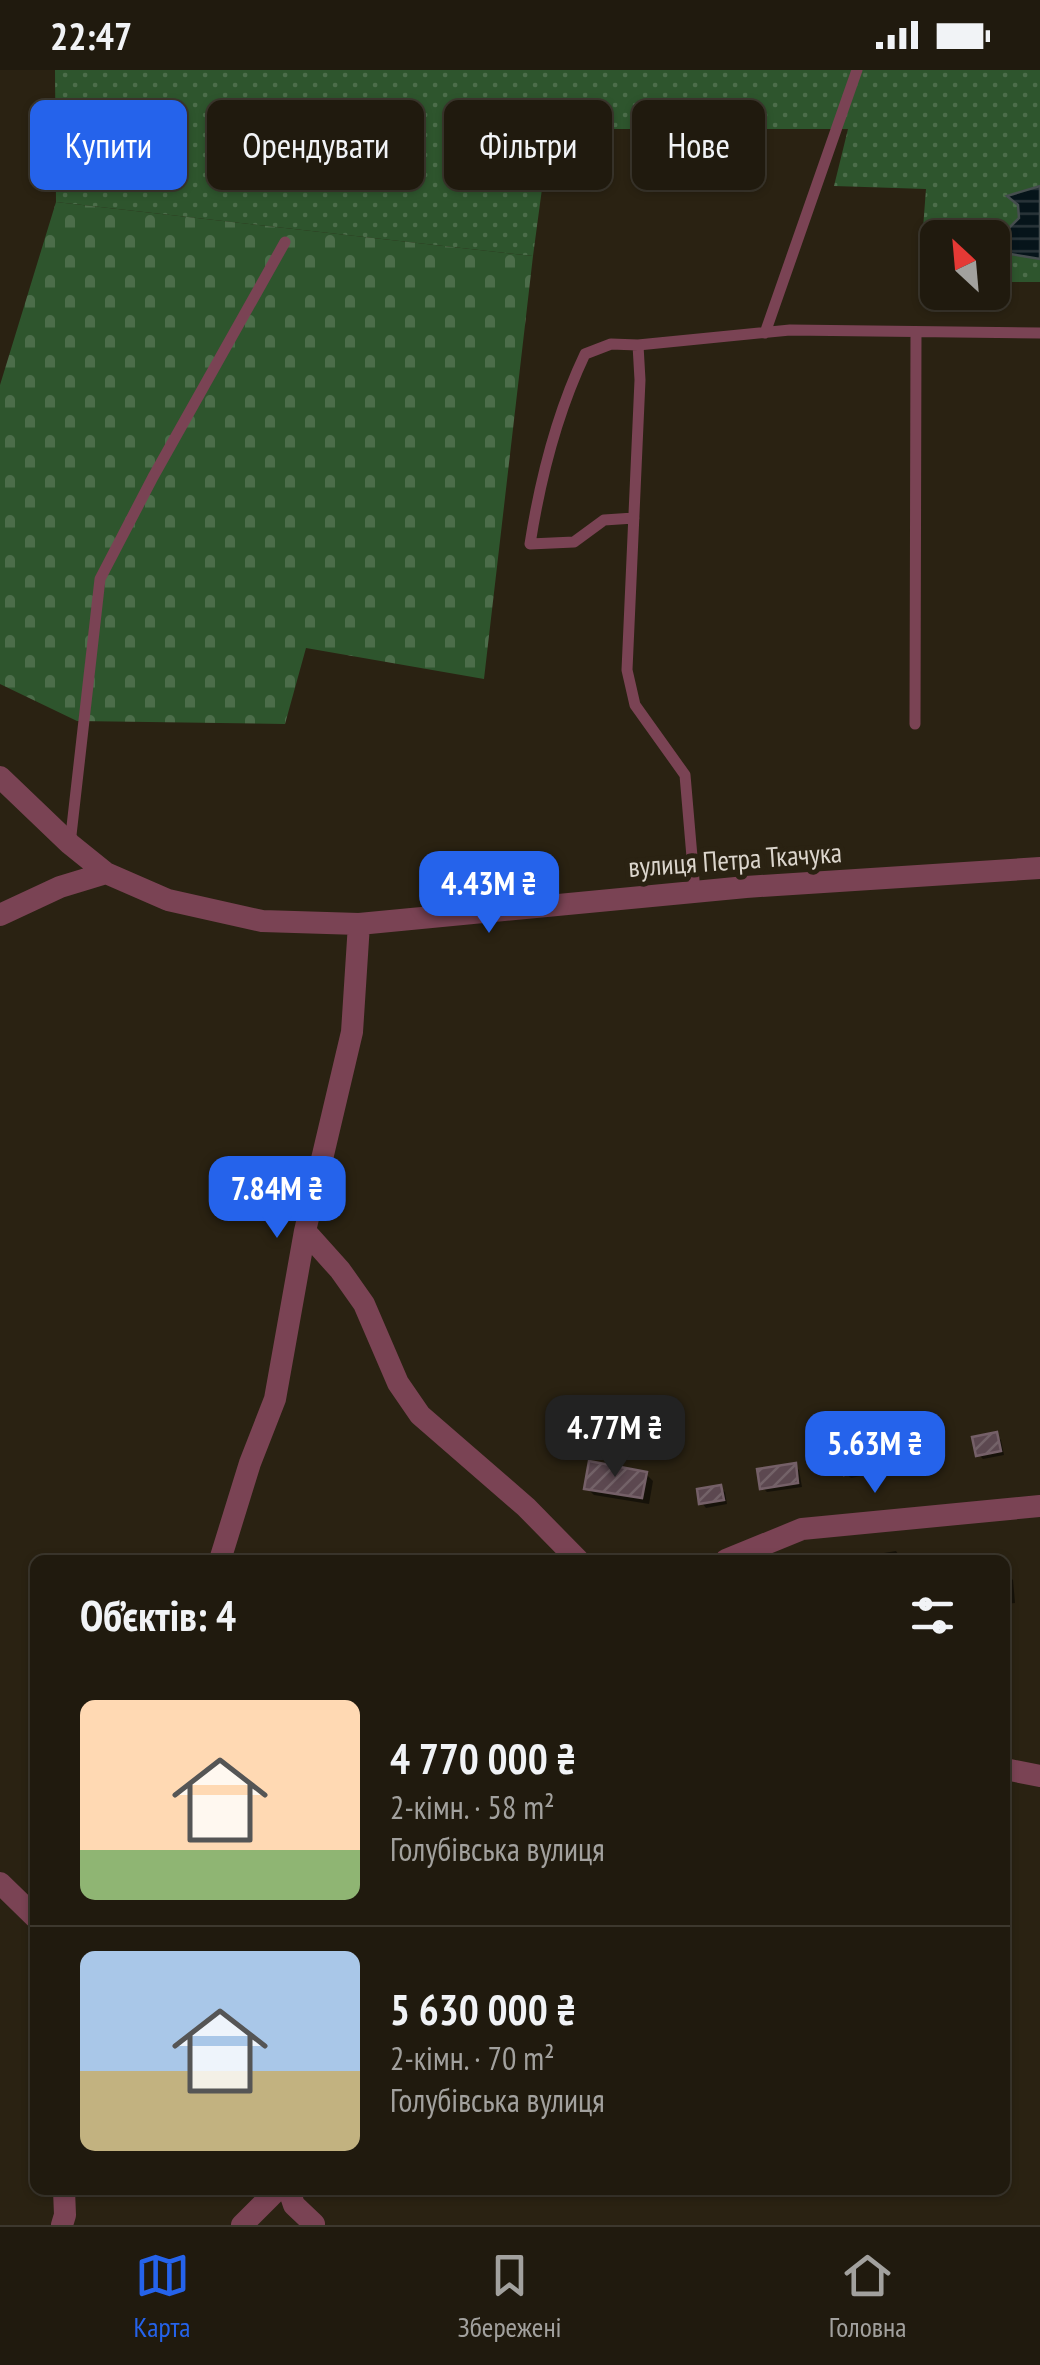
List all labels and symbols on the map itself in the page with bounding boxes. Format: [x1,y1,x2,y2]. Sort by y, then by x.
north arrow [920,220,1010,310]
street label: вулиця Петра Ткачука [627,833,843,885]
pin: 4.43M ₴ [397,851,581,936]
pin: 7.84M ₴ [185,1156,369,1241]
pin: 4.77M ₴ [523,1395,707,1480]
pin: 5.63M ₴ [783,1411,967,1496]

